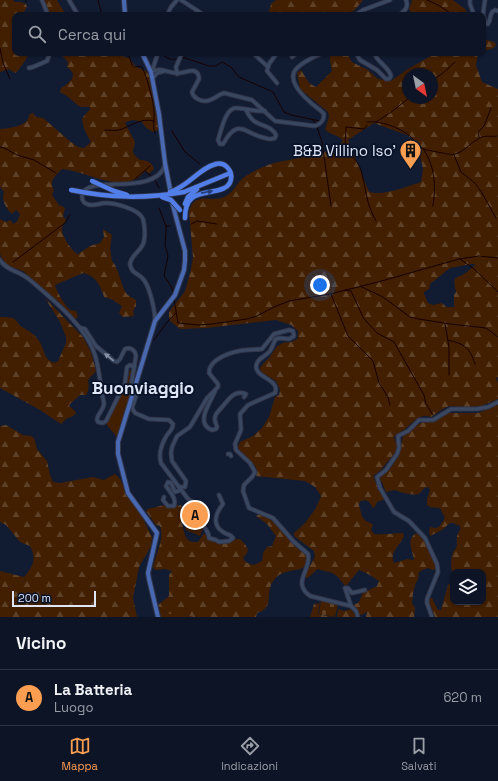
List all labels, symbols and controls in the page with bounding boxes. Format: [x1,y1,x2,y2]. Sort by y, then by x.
search box [12,12,486,56]
icon: search [26,23,48,45]
text: Cerca qui [58,25,126,44]
north arrow [402,68,438,104]
building icon: B&B Villino Iso' [398,137,424,170]
place label: B&B Villino Iso' [293,141,396,160]
one-way arrow [201,189,214,195]
your location [310,275,330,295]
one-way arrow [103,352,114,361]
district label: Buonviaggio [92,377,194,399]
pin: A [182,500,208,530]
map controls [450,569,486,605]
button: layers [450,569,486,605]
scale bar [12,589,96,608]
text: 200 m [18,591,51,605]
text: Vicino [16,632,66,654]
text: La Batteria [54,680,132,699]
text: A [25,689,33,706]
text: 620 m [443,689,482,706]
text: Luogo [54,699,93,716]
tab: Mappa [62,735,98,773]
tab: Indicazioni [221,735,278,773]
tab: Salvati [401,735,436,773]

